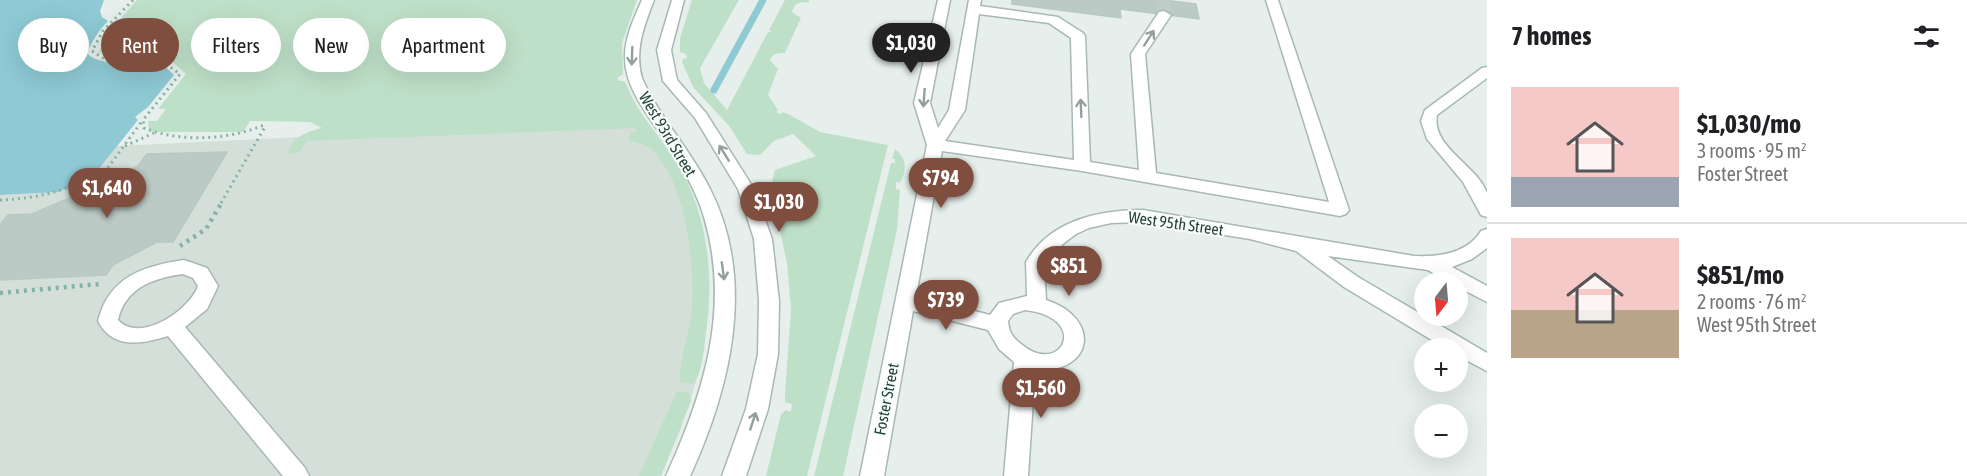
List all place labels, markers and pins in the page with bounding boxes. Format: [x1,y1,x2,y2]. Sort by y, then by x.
pin: $1,030 [862,23,960,74]
pin: $794 [905,158,977,209]
pin: $1,640 [58,168,156,219]
pin: $1,030 [730,182,828,233]
pin: $851 [1033,246,1105,297]
pin: $739 [910,280,982,331]
pin: $1,560 [992,368,1090,419]

